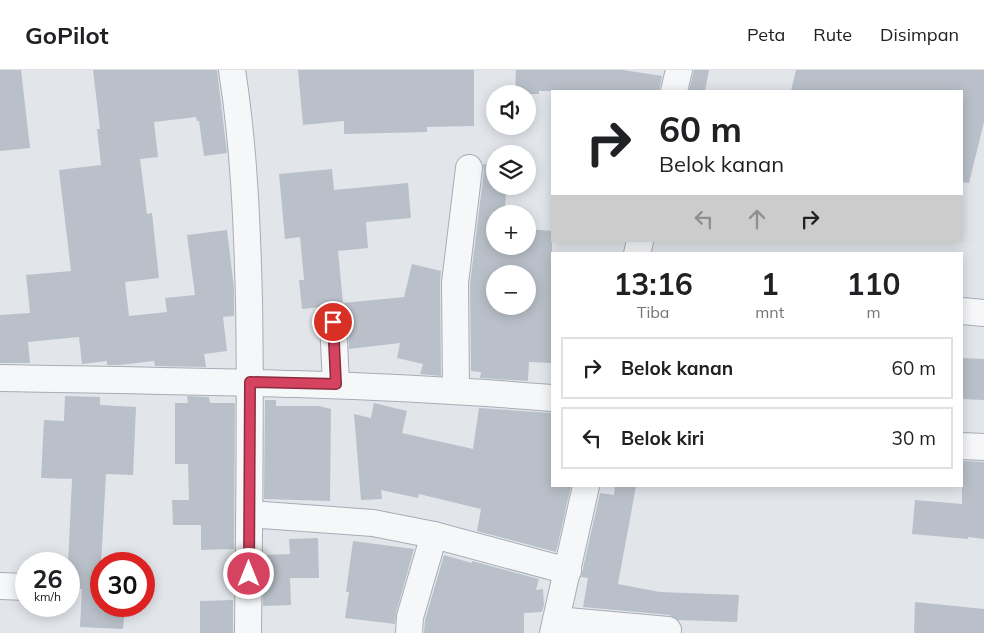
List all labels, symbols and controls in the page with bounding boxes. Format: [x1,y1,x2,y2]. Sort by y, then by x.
text: GoPilot [25,20,109,50]
text: Peta [747,23,785,46]
text: Rute [813,23,852,46]
text: Disimpan [880,23,959,46]
map controls [486,85,536,315]
button: sound [486,85,536,135]
text: 60 m [659,107,742,151]
icon: right [576,110,641,175]
button: layers [486,145,536,195]
text: Belok kanan [659,150,784,178]
button: + [486,205,536,255]
icon: left [690,205,718,233]
icon: ahead [743,205,771,233]
icon: right [796,205,824,233]
button: − [486,265,536,315]
text: 13:16 [613,265,693,303]
text: 1 [761,265,779,303]
text: 110 [847,265,901,303]
pin [312,301,354,343]
text: Tiba [637,302,669,322]
text: mnt [755,302,784,322]
text: m [867,302,881,322]
icon: arrive [319,308,347,336]
icon: right [578,354,606,382]
text: Belok kanan [621,356,733,380]
text: 60 m [892,356,936,380]
icon: left [578,424,606,452]
text: Belok kiri [621,426,704,450]
text: 30 m [892,426,936,450]
position arrow [222,547,274,599]
speed limit sign: 30 [90,552,155,617]
text: 26 [32,563,63,594]
text: km/h [34,589,61,604]

